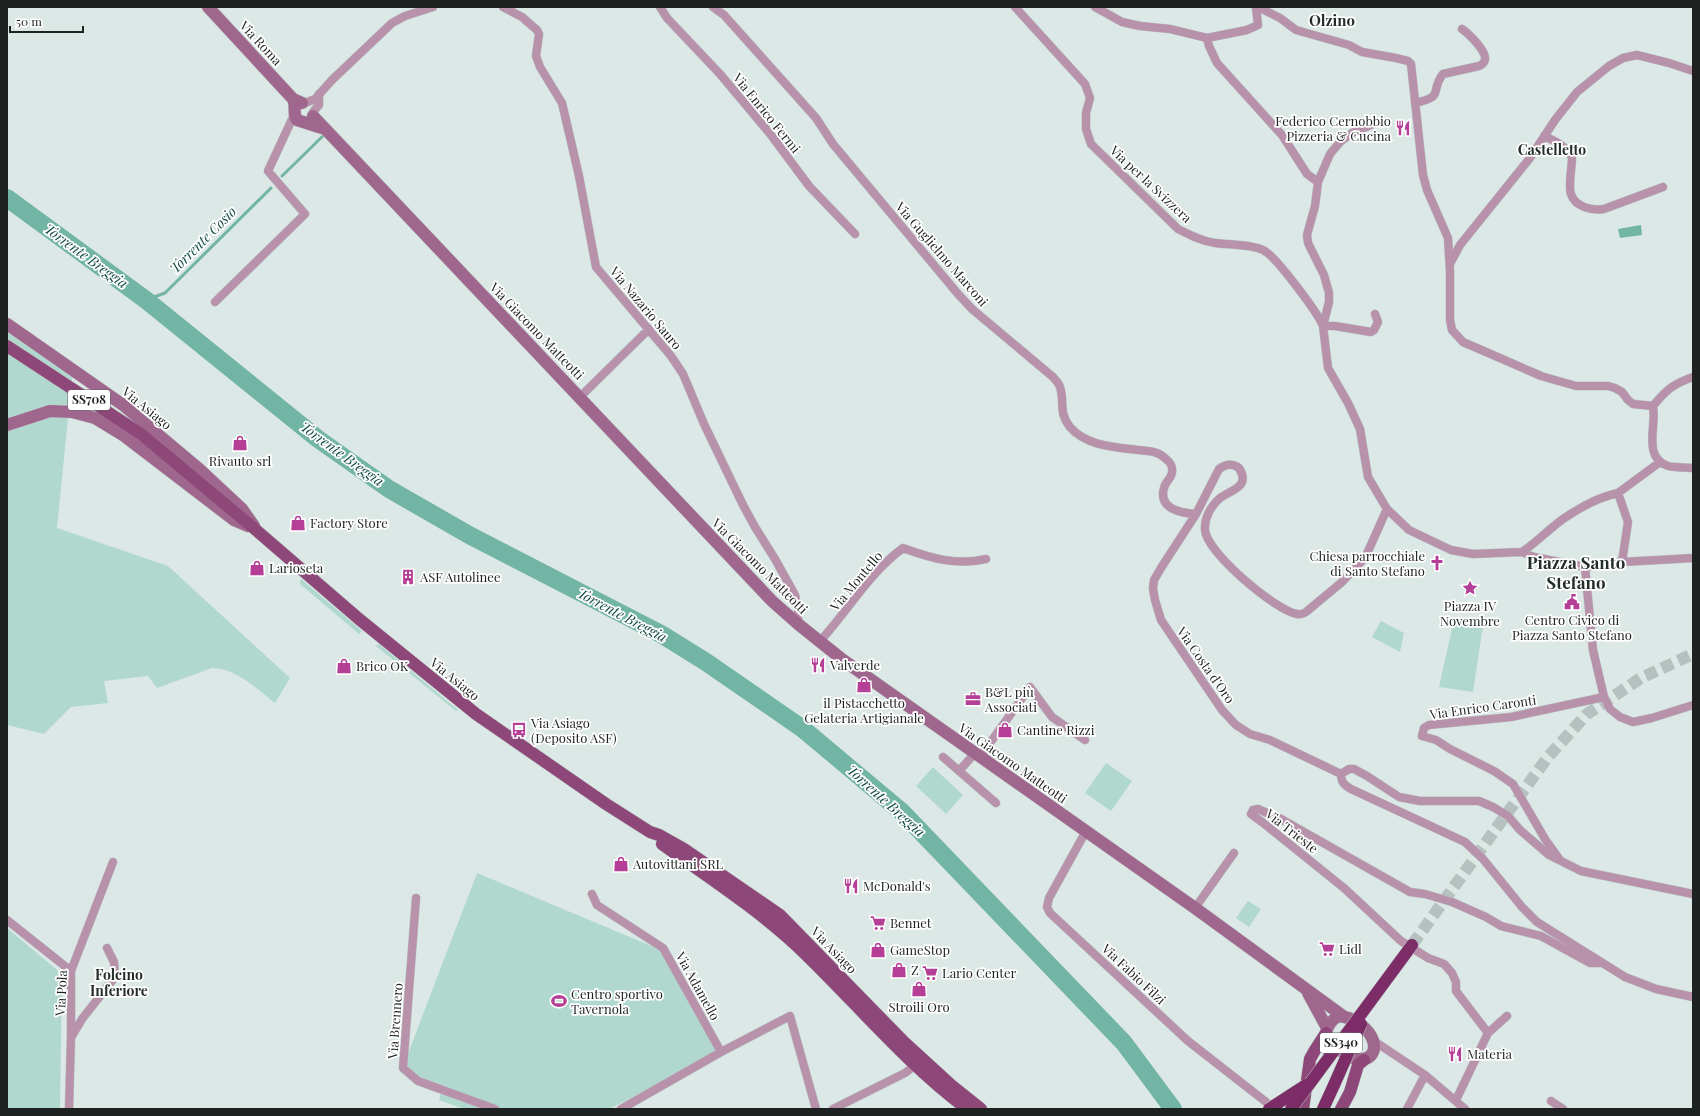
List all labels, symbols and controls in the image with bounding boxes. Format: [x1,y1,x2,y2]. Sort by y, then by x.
scale bar [10,8,83,34]
district label: Olzino [1309,10,1355,30]
text: 50 m [16,13,42,29]
street label: Via Roma [236,16,287,69]
street label: Via Enrico Fermi [729,68,805,156]
place label: Federico Cernobbio Pizzeria & Cucina [1275,112,1392,144]
restaurant icon: Federico Cernobbio Pizzeria & Cucina [1394,119,1412,137]
district label: Castelletto [1518,140,1586,159]
street label: Via per la Svizzera [1106,141,1196,226]
street label: Via Guglielmo Marconi [892,197,992,309]
water label: Torrente Cosio [165,202,240,277]
water label: Torrente Breggia [41,219,132,292]
street label: Via Nazario Sauro [606,262,686,353]
street label: Via Giacomo Matteotti [486,278,588,383]
street label: Via Asiago [118,382,176,433]
road number: SS708 [68,390,110,410]
water label: Torrente Breggia [297,417,388,490]
shop icon: Rivauto srl [231,434,249,452]
place label: Rivauto srl [209,452,272,469]
street label: Via Giacomo Matteotti [708,513,812,617]
shop icon: Factory Store [289,514,307,532]
place label: Factory Store [310,514,388,531]
street label: Via Montello [825,547,886,615]
place label: Chiesa parrocchiale di Santo Stefano [1309,547,1425,579]
district label: Piazza Santo Stefano [1527,551,1625,593]
church icon: Chiesa parrocchiale di Santo Stefano [1428,554,1446,572]
shop icon: Larioseta [248,559,266,577]
place label: Larioseta [269,559,324,576]
building icon: ASF Autolinee [399,568,417,586]
place label: ASF Autolinee [419,568,501,585]
place icon: Piazza IV Novembre [1461,579,1479,597]
water label: Torrente Breggia [574,583,670,646]
public building icon: Centro Civico di Piazza Santo Stefano [1563,593,1581,611]
place label: Piazza IV Novembre [1440,597,1500,629]
place label: Centro Civico di Piazza Santo Stefano [1512,611,1632,643]
street label: Via Costa d'Oro [1173,622,1239,706]
street label: Via Asiago [426,653,484,704]
restaurant icon: Valverde [809,656,827,674]
place label: Valverde [829,656,880,673]
shop icon: Brico OK [335,657,353,675]
place label: Brico OK [356,657,409,674]
shop icon: il Pistacchetto Gelateria Artigianale [855,676,873,694]
place label: B&L più Associati [984,683,1037,715]
office icon: B&L più Associati [964,690,982,708]
street label: Via Enrico Caronti [1428,691,1537,723]
place label: il Pistacchetto Gelateria Artigianale [804,694,924,726]
place label: Via Asiago (Deposito ASF) [530,714,617,746]
street label: Via Giacomo Matteotti [955,718,1071,807]
bus stop icon: Via Asiago (Deposito ASF) [510,721,528,739]
shop icon: Cantine Rizzi [996,721,1014,739]
place label: Cantine Rizzi [1017,721,1095,738]
water label: Torrente Breggia [843,760,930,841]
street label: Via Trieste [1262,804,1322,857]
shop icon: Autovittani SRL [612,855,630,873]
place label: Autovittani SRL [632,855,724,872]
restaurant icon: McDonald's [842,877,860,895]
place label: McDonald's [863,877,931,894]
supermarket icon: Bennet [869,914,887,932]
place label: Bennet [890,914,932,931]
street label: Via Asiago [807,922,861,977]
street label: Via Fabio Filzi [1098,939,1170,1008]
supermarket icon: Lidl [1318,940,1336,958]
place label: Lidl [1339,940,1362,957]
shop icon: GameStop [869,941,887,959]
place label: GameStop [890,941,950,958]
street label: Via Adamello [672,948,724,1023]
shop icon: Z [890,961,908,979]
place label: Z [911,961,919,978]
supermarket icon: Lario Center [921,964,939,982]
place label: Lario Center [942,964,1017,981]
district label: Folcino Inferiore [90,965,148,1000]
street label: Via Pola [51,969,70,1017]
shop icon: Stroili Oro [910,980,928,998]
street label: Via Brennero [383,982,406,1061]
place label: Centro sportivo Tavernola [571,985,663,1017]
sports icon: Centro sportivo Tavernola [550,992,568,1010]
place label: Stroili Oro [888,998,950,1015]
road number: SS340 [1320,1033,1362,1053]
restaurant icon: Materia [1446,1045,1464,1063]
place label: Materia [1467,1045,1513,1062]

